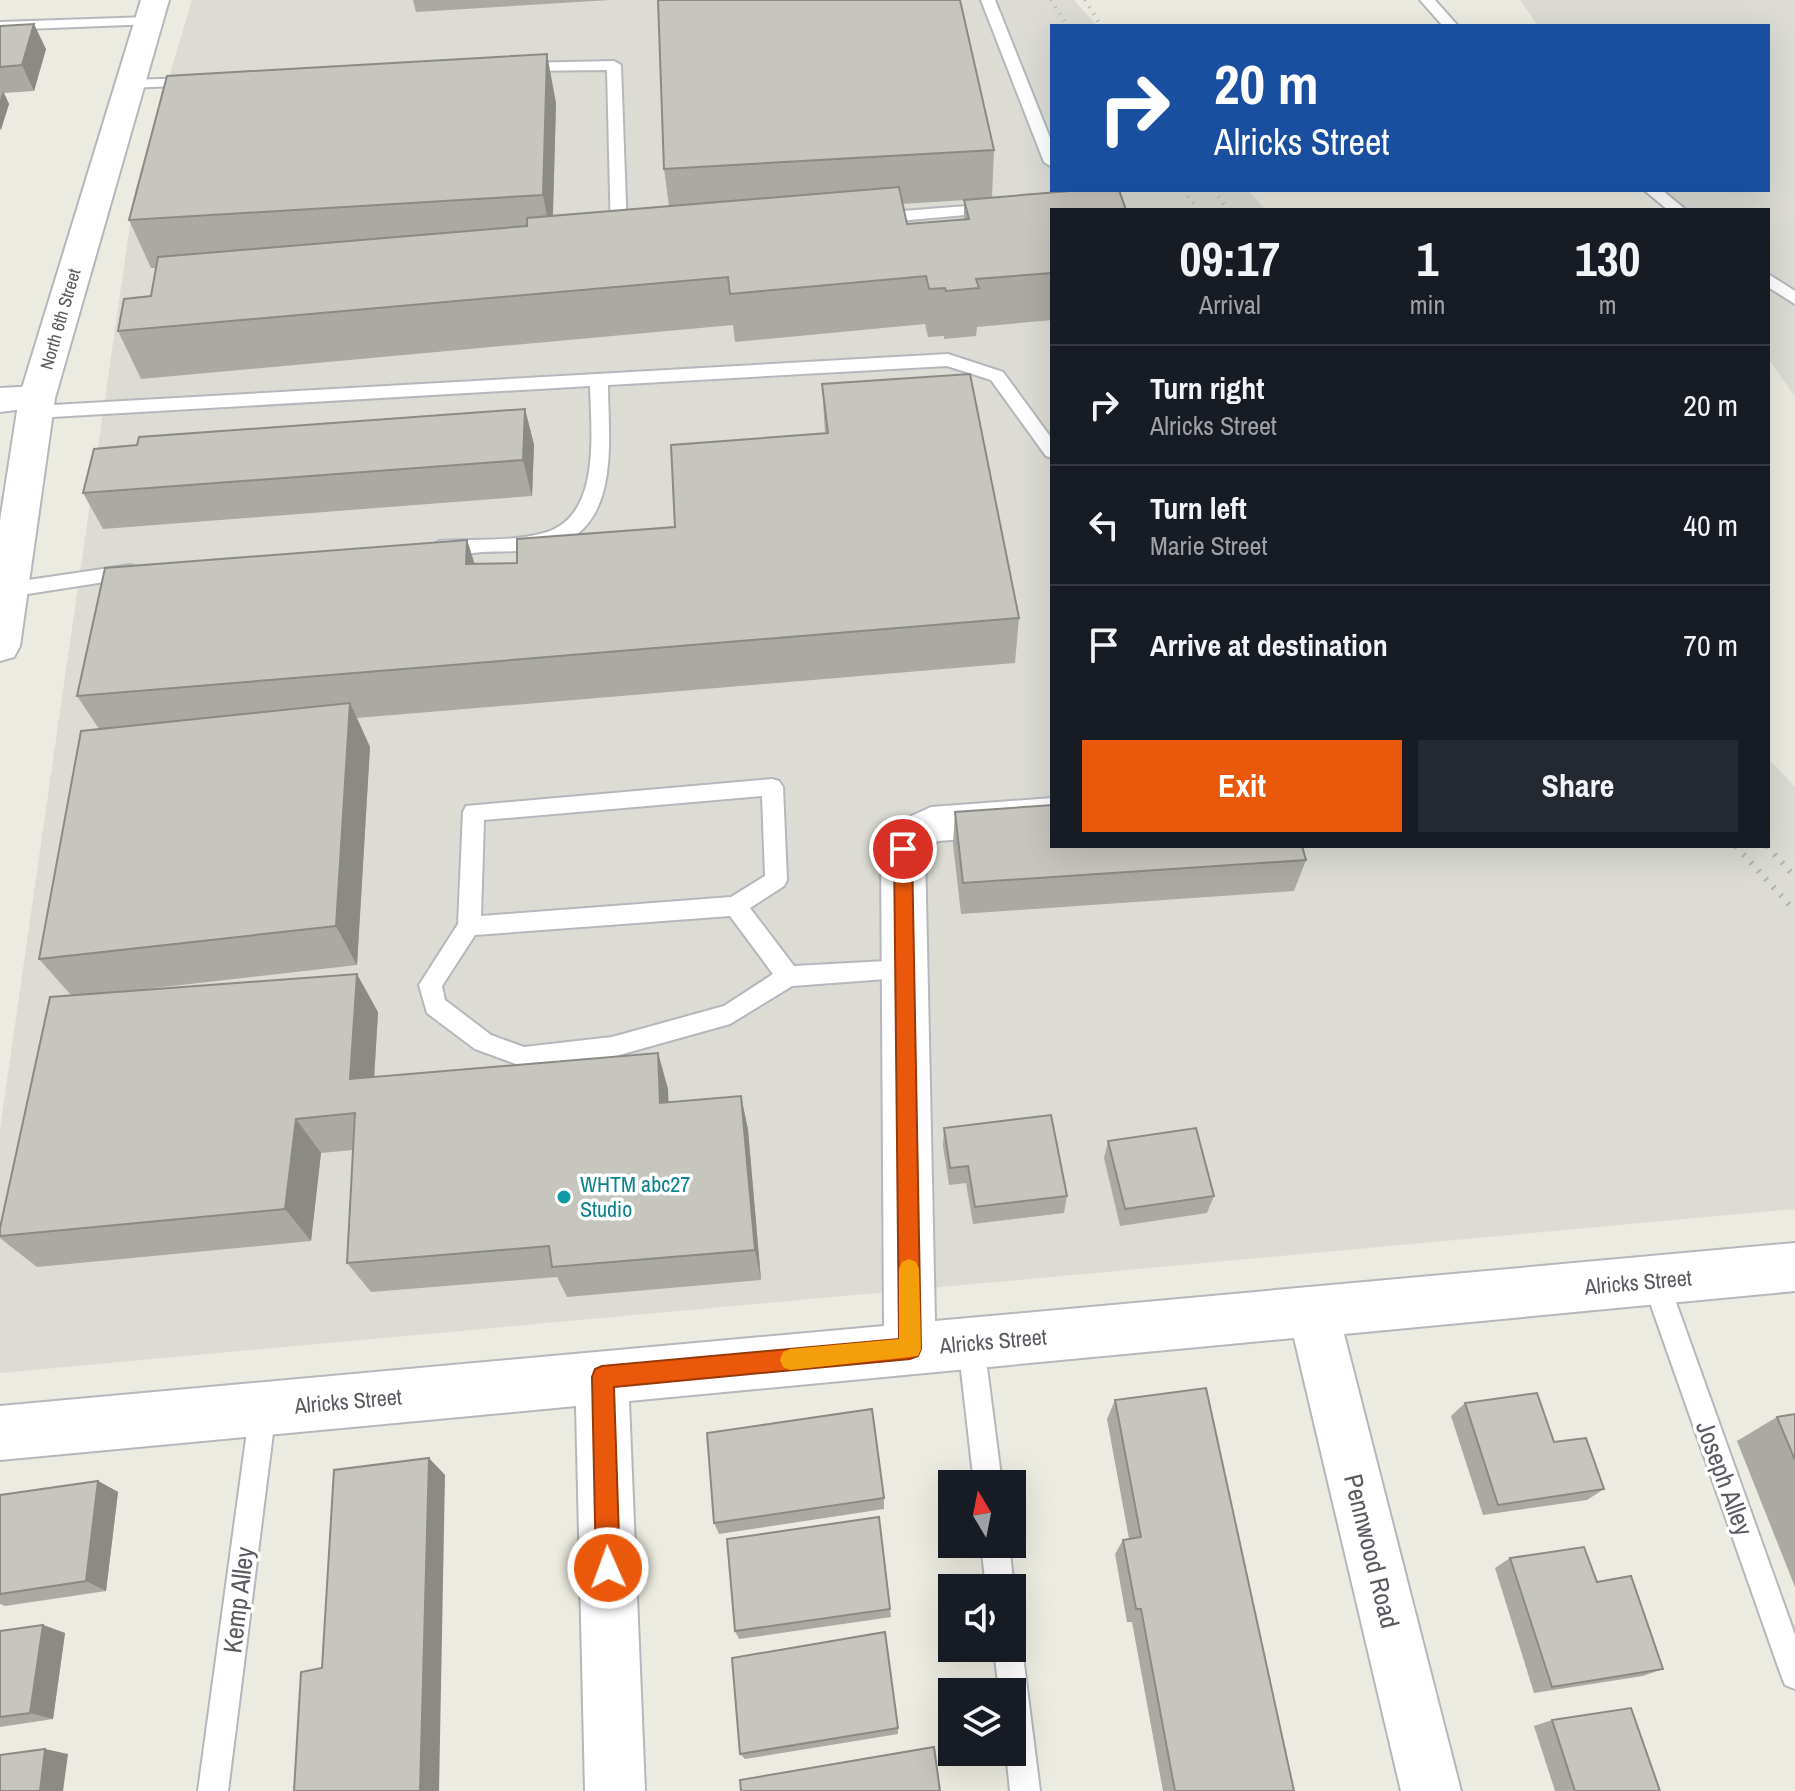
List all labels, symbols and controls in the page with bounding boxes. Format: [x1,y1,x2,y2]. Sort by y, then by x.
text: 20 m [1214,46,1319,121]
icon: right [1082,56,1186,160]
text: Alricks Street [1214,118,1390,166]
text: 09:17 [1180,226,1280,291]
text: 1 [1417,226,1438,291]
text: 130 [1575,226,1640,291]
street label: North 6th Street [34,265,86,373]
text: Arrival [1199,287,1261,322]
text: min [1410,287,1445,322]
text: m [1599,287,1617,322]
text: Turn right [1150,368,1264,408]
icon: right [1082,383,1126,427]
text: 20 m [1683,385,1738,425]
text: Alricks Street [1150,408,1277,443]
text: Turn left [1150,488,1247,528]
icon: left [1082,503,1126,547]
text: 40 m [1683,505,1738,545]
text: Marie Street [1150,528,1267,563]
icon: arrive [1082,623,1126,667]
text: Arrive at destination [1150,625,1388,665]
text: 70 m [1683,625,1738,665]
button: Exit [1082,740,1402,832]
button: Share [1418,740,1738,832]
pin [869,815,937,883]
icon: arrive [881,827,925,871]
place label: WHTM abc27 Studio [580,1169,690,1224]
marker: WHTM abc27 Studio [555,1188,573,1206]
street label: Alricks Street [1582,1262,1693,1302]
street label: Alricks Street [937,1321,1048,1361]
street label: Alricks Street [292,1381,403,1421]
street label: Joseph Alley [1688,1416,1762,1541]
north arrow [938,1470,1026,1558]
map controls [938,1470,1026,1766]
street label: Pennwood Road [1336,1470,1408,1632]
position arrow [566,1526,650,1610]
street label: Kemp Alley [214,1545,262,1655]
button: sound [938,1574,1026,1662]
button: layers [938,1678,1026,1766]

